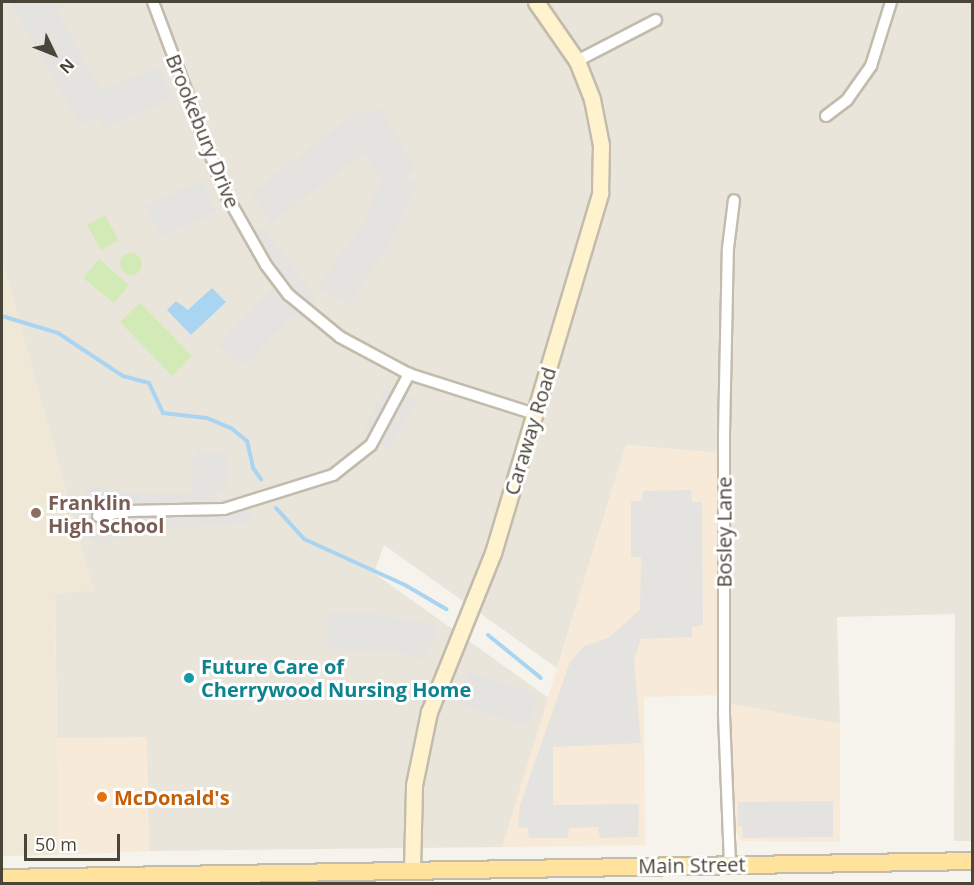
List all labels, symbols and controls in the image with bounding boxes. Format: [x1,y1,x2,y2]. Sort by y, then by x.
north arrow [24,24,84,84]
street label: Brookebury Drive [161,51,245,211]
text: N [55,54,80,79]
street label: Caraway Road [499,364,561,498]
street label: Bosley Lane [712,476,736,588]
place label: Franklin High School [48,490,164,537]
marker: Franklin High School [29,506,43,520]
place label: Future Care of Cherrywood Nursing Home [201,654,471,701]
marker: Future Care of Cherrywood Nursing Home [182,671,196,685]
place label: McDonald's [114,785,230,809]
marker: McDonald's [95,790,109,804]
scale bar [27,822,123,860]
text: 50 m [35,832,77,856]
street label: Main Street [638,852,746,878]

